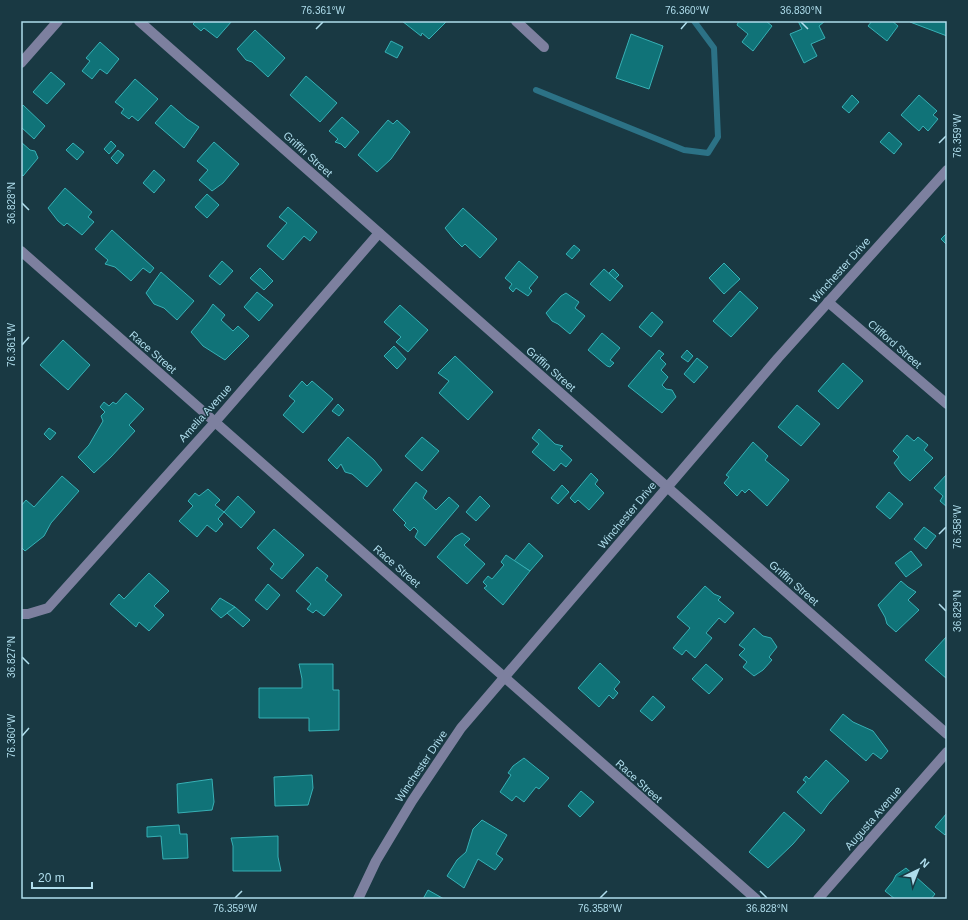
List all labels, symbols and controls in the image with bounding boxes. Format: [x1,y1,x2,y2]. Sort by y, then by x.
text: 76.361°W [301,5,346,16]
text: 76.360°W [665,5,710,16]
text: 36.830°N [780,5,822,16]
text: 76.359°W [952,113,963,158]
street label: Griffin Street [281,129,335,179]
text: 36.828°N [6,182,17,224]
street label: Winchester Drive [808,235,872,305]
street label: Clifford Street [866,317,924,371]
text: 76.361°W [6,322,17,367]
street label: Race Street [127,328,179,376]
street label: Griffin Street [524,344,578,394]
street label: Amelia Avenue [176,382,234,444]
street label: Winchester Drive [595,479,659,551]
text: 76.358°W [952,504,963,549]
street label: Race Street [371,542,423,590]
street label: Griffin Street [767,558,821,608]
text: 36.829°N [952,590,963,632]
text: 36.827°N [6,636,17,678]
text: 76.360°W [6,713,17,758]
street label: Winchester Drive [393,728,449,804]
street label: Race Street [613,757,665,805]
street label: Augusta Avenue [842,784,904,852]
north arrow [898,850,938,890]
text: N [918,856,932,870]
scale bar [32,864,92,890]
text: 20 m [38,871,65,885]
text: 76.359°W [213,903,258,914]
text: 76.358°W [578,903,623,914]
text: 36.828°N [746,903,788,914]

